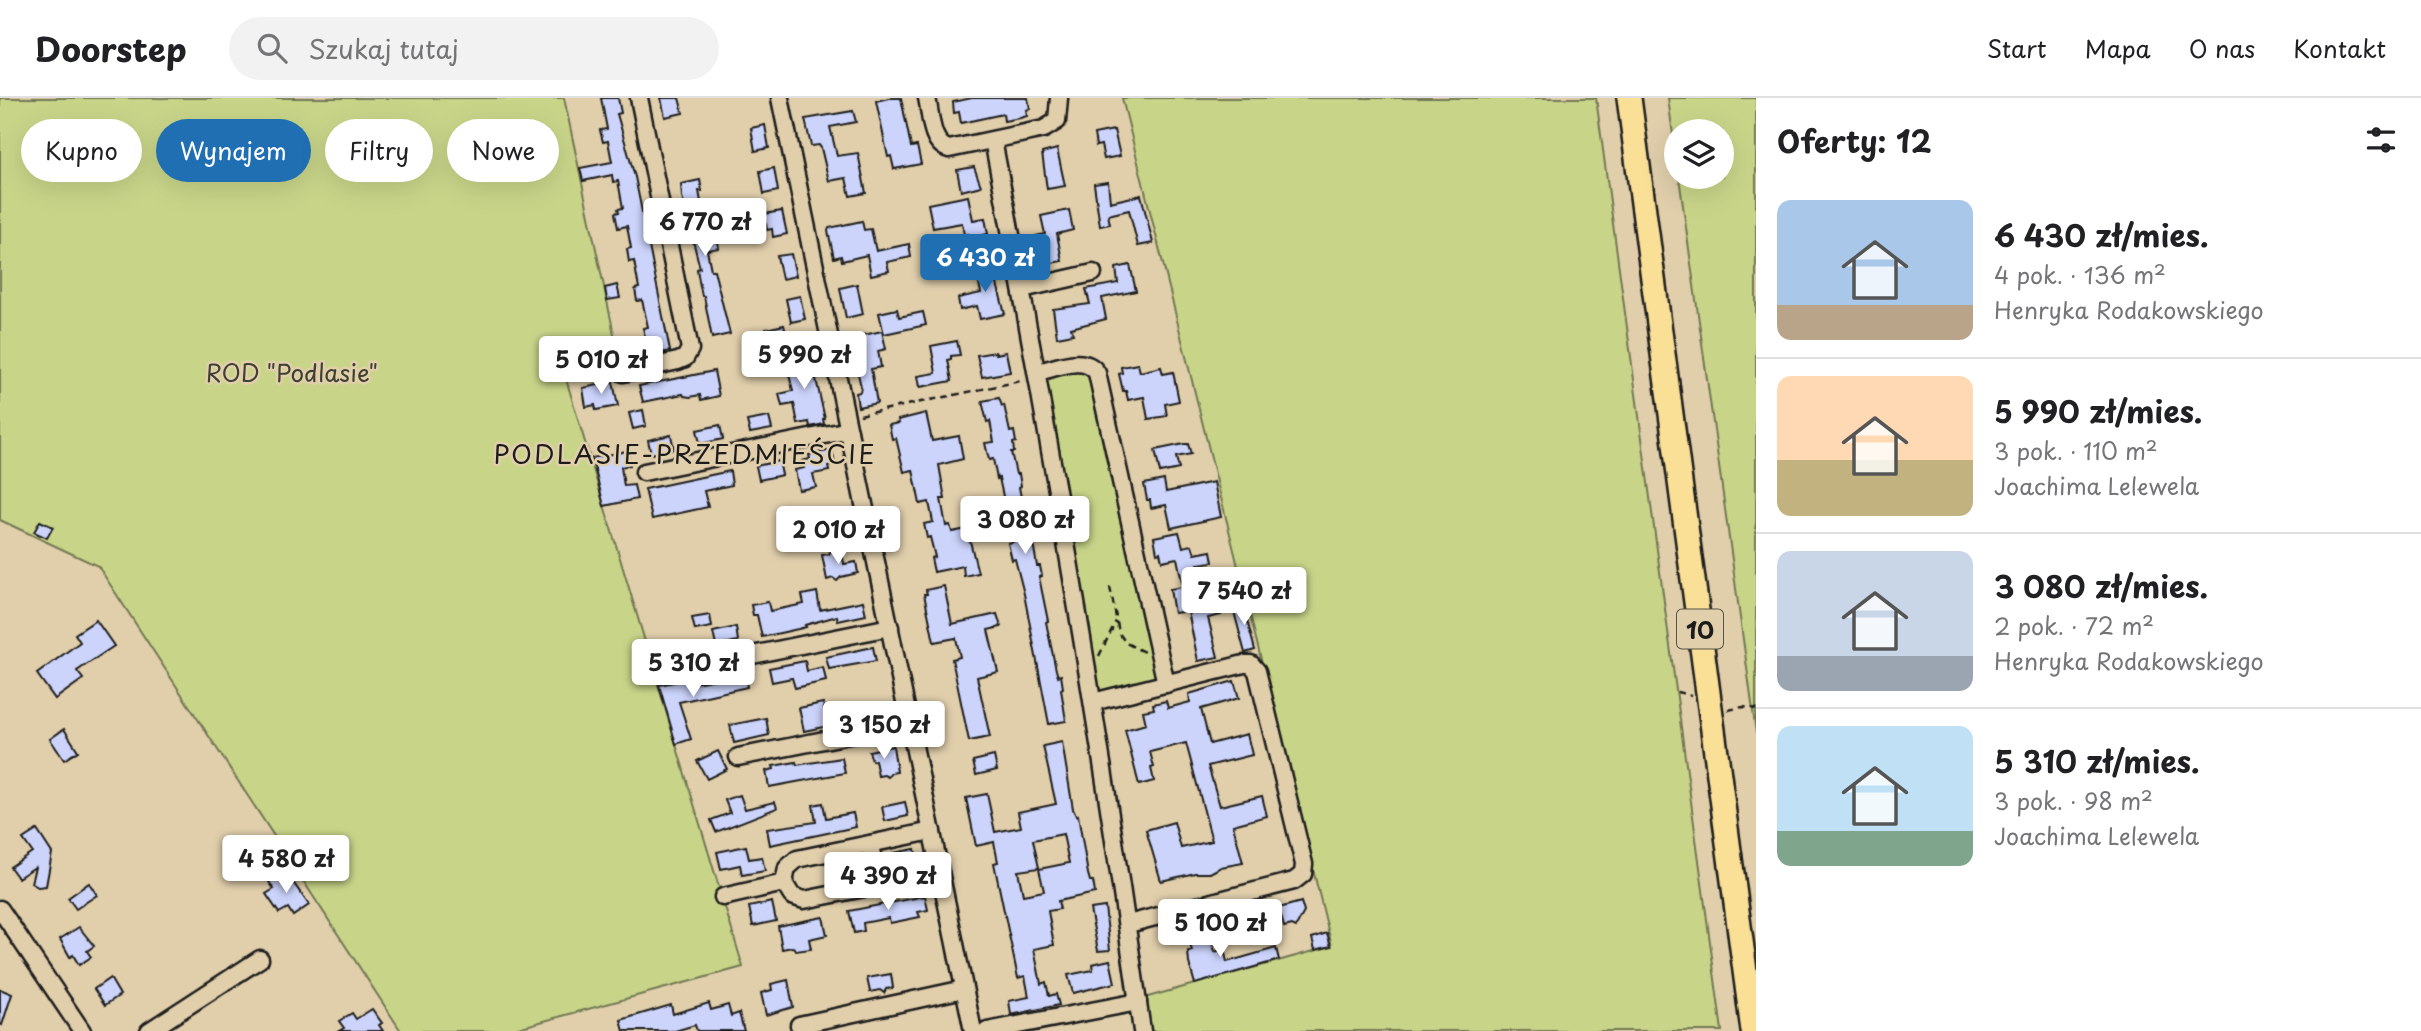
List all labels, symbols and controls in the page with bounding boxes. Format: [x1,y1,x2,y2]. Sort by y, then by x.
search box [229,17,719,80]
text: Doorstep [35,23,187,73]
icon: search [253,29,291,67]
text: Szukaj tutaj [309,29,459,68]
text: Start [1987,30,2047,66]
text: Mapa [2085,30,2151,66]
text: O nas [2189,30,2255,66]
text: Kontakt [2293,30,2386,66]
text: Oferty: 12 [1777,118,1931,163]
chip: Kupno [21,119,142,182]
chip: Wynajem [156,119,311,182]
chip: Filtry [325,119,433,182]
chip: Nowe [447,119,559,182]
map controls [1664,119,1734,189]
button: layers [1664,119,1734,189]
icon: filters [2362,121,2400,159]
pin: 6 770 zł [633,198,777,258]
text: 6 770 zł [659,203,751,238]
text: 6 430 zł/mies. [1994,212,2208,257]
icon: home [1833,228,1917,312]
pin: 6 430 zł [913,234,1057,294]
text: 6 430 zł [936,239,1034,274]
text: 4 pok. · 136 m² [1994,257,2166,292]
text: Henryka Rodakowskiego [1994,292,2264,327]
pin: 5 990 zł [732,331,876,391]
pin: 5 010 zł [529,336,673,396]
text: 5 990 zł [758,336,850,371]
text: 5 010 zł [555,341,647,376]
park label: ROD "Podlasie" [206,354,378,390]
text: 5 990 zł/mies. [1994,388,2202,433]
icon: home [1833,404,1917,488]
text: 3 pok. · 110 m² [1994,433,2158,468]
district label: PODLASIE-PRZEDMIEŚCIE [493,434,877,473]
text: Joachima Lelewela [1994,468,2199,503]
pin: 3 080 zł [953,496,1097,556]
text: 3 080 zł [976,501,1074,536]
pin: 2 010 zł [766,506,910,566]
text: 2 010 zł [792,511,884,546]
text: 3 080 zł/mies. [1994,563,2208,608]
pin: 7 540 zł [1172,568,1316,627]
text: 7 540 zł [1197,572,1291,607]
icon: home [1833,579,1917,663]
text: 2 pok. · 72 m² [1994,608,2154,643]
road number: 10 [1677,610,1723,649]
pin: 5 310 zł [621,640,765,699]
text: Henryka Rodakowskiego [1994,643,2264,678]
text: 5 310 zł [648,644,738,679]
pin: 3 150 zł [812,702,956,761]
text: 3 150 zł [839,706,929,741]
text: 5 310 zł/mies. [1994,738,2199,783]
icon: home [1833,754,1917,838]
text: 3 pok. · 98 m² [1994,783,2153,818]
text: Joachima Lelewela [1994,818,2199,853]
pin: 4 580 zł [214,836,358,895]
text: 4 580 zł [238,840,334,875]
pin: 4 390 zł [816,852,960,912]
text: 4 390 zł [840,857,936,892]
pin: 5 100 zł [1148,900,1292,959]
text: 5 100 zł [1174,904,1266,939]

